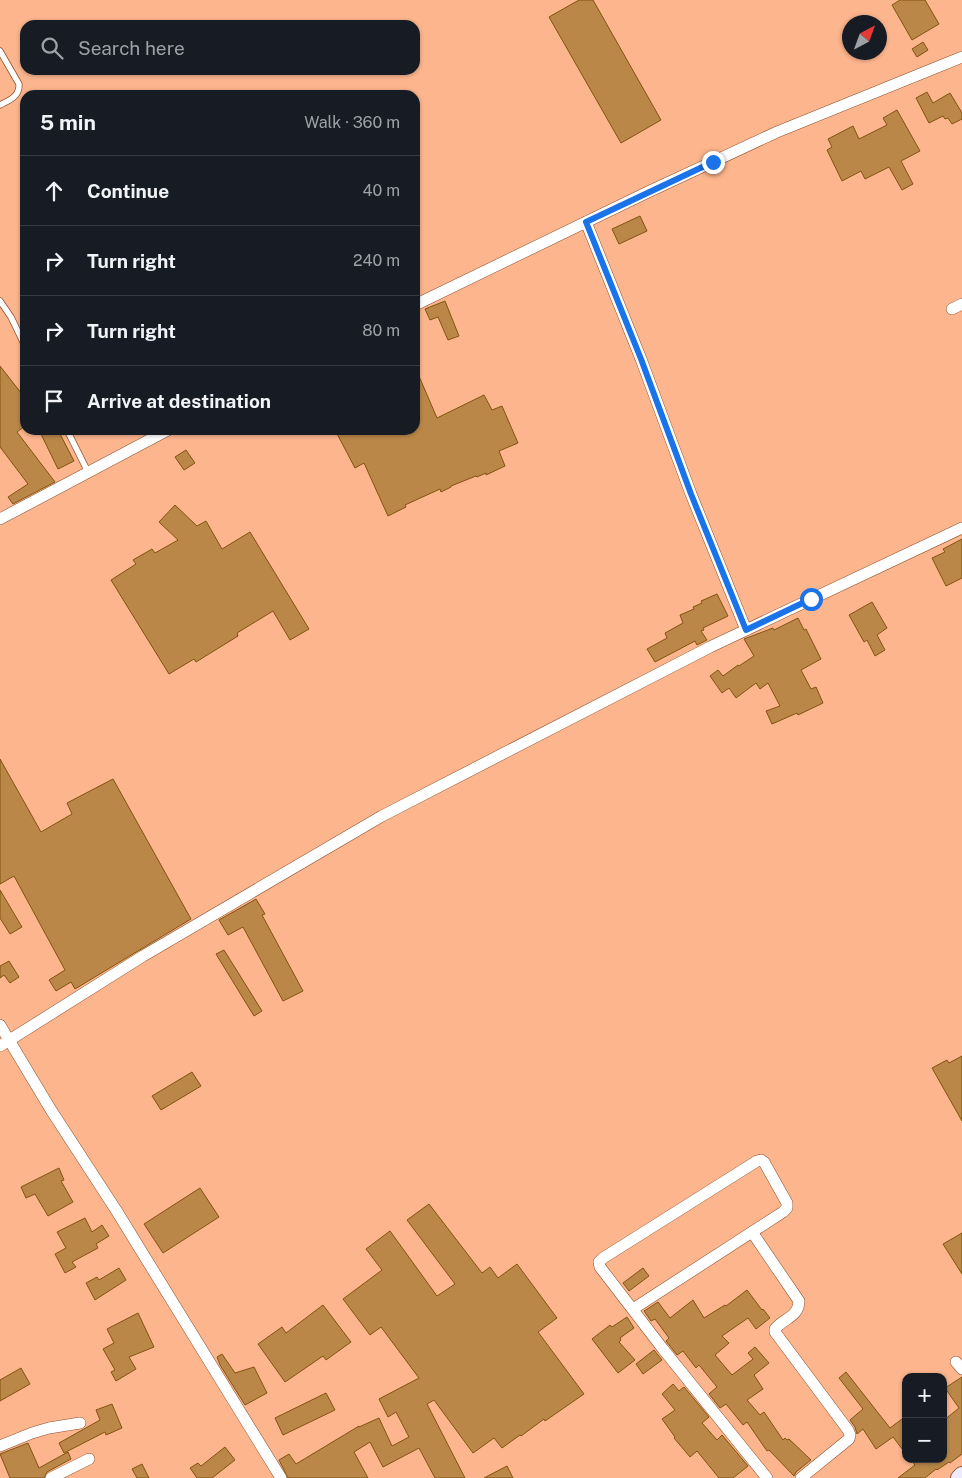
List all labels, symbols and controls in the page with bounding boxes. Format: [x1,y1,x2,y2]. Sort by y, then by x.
north arrow [842,15,887,60]
search box [20,20,420,75]
icon: search [38,34,66,62]
text: Search here [78,37,185,59]
text: 5 min [40,110,96,135]
text: Walk · 360 m [304,113,400,132]
route end [702,151,725,174]
icon: ahead [40,177,68,205]
text: Continue [87,180,169,202]
text: 40 m [362,181,400,200]
icon: right [40,247,68,275]
text: Turn right [87,250,176,272]
text: 240 m [353,251,400,270]
icon: right [40,317,68,345]
text: Turn right [87,320,176,342]
text: 80 m [362,321,400,340]
icon: arrive [40,387,68,415]
text: Arrive at destination [87,390,271,412]
route start [800,588,823,611]
map controls [902,1373,947,1463]
button: + [902,1373,947,1418]
button: − [902,1418,947,1463]

